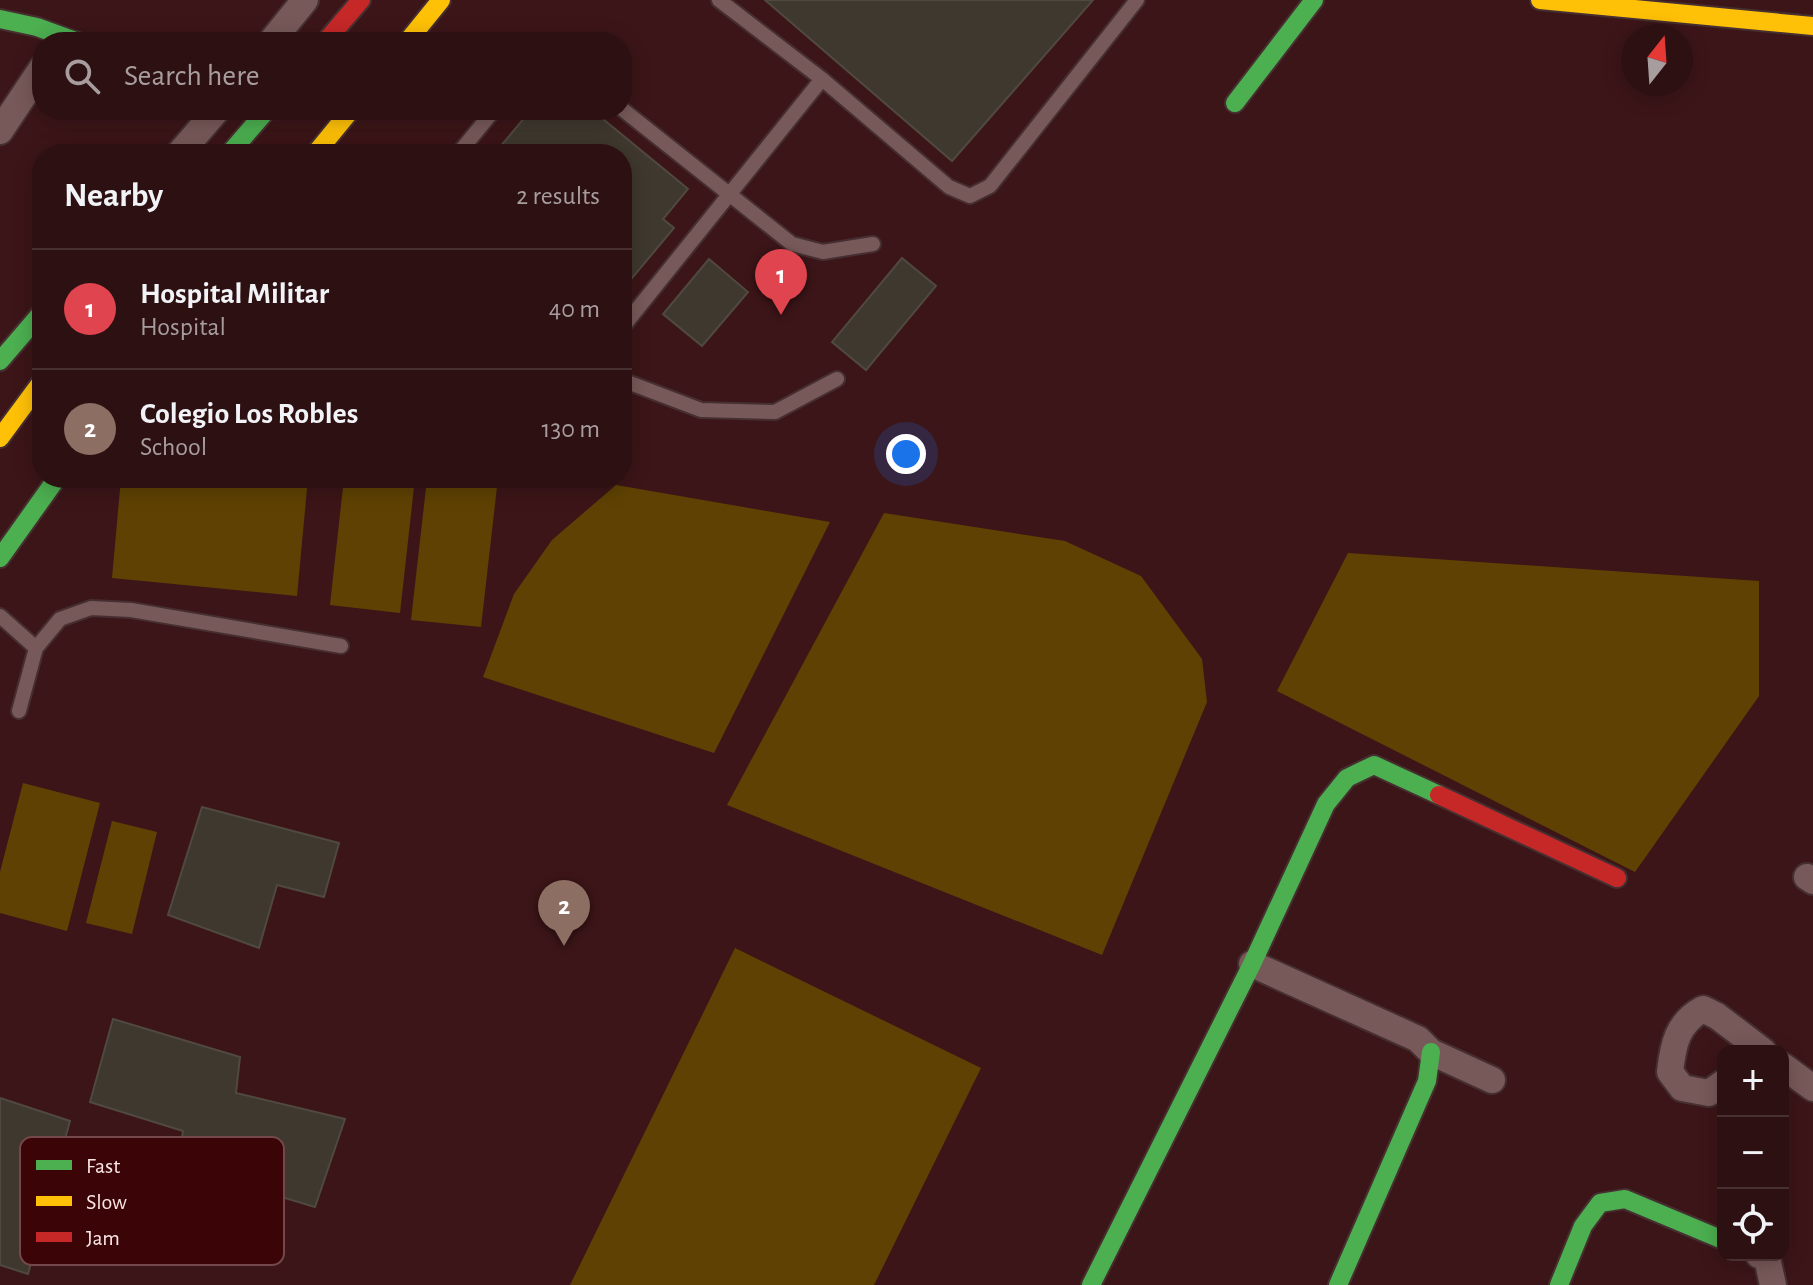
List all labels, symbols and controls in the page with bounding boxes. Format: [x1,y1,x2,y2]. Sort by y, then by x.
north arrow [1621,24,1693,96]
search box [32,32,632,120]
icon: search [60,54,104,98]
text: Search here [124,61,260,91]
text: Nearby [64,179,163,213]
text: 2 results [516,183,600,209]
pin: 1 [755,249,807,315]
text: Hospital Militar [140,279,329,309]
text: 1 [85,296,95,322]
text: 40 m [549,296,600,322]
text: Hospital [140,314,226,340]
text: Colegio Los Robles [140,399,358,429]
text: 2 [84,416,96,442]
text: 130 m [542,416,600,442]
text: School [140,434,207,460]
your location [886,434,926,474]
pin: 2 [538,880,590,946]
map controls [1717,1045,1789,1261]
button: + [1717,1045,1789,1117]
button: − [1717,1117,1789,1189]
legend [20,1137,284,1265]
text: Fast [86,1155,120,1177]
button: locate [1717,1189,1789,1261]
text: Slow [86,1191,127,1213]
text: Jam [86,1227,120,1249]

